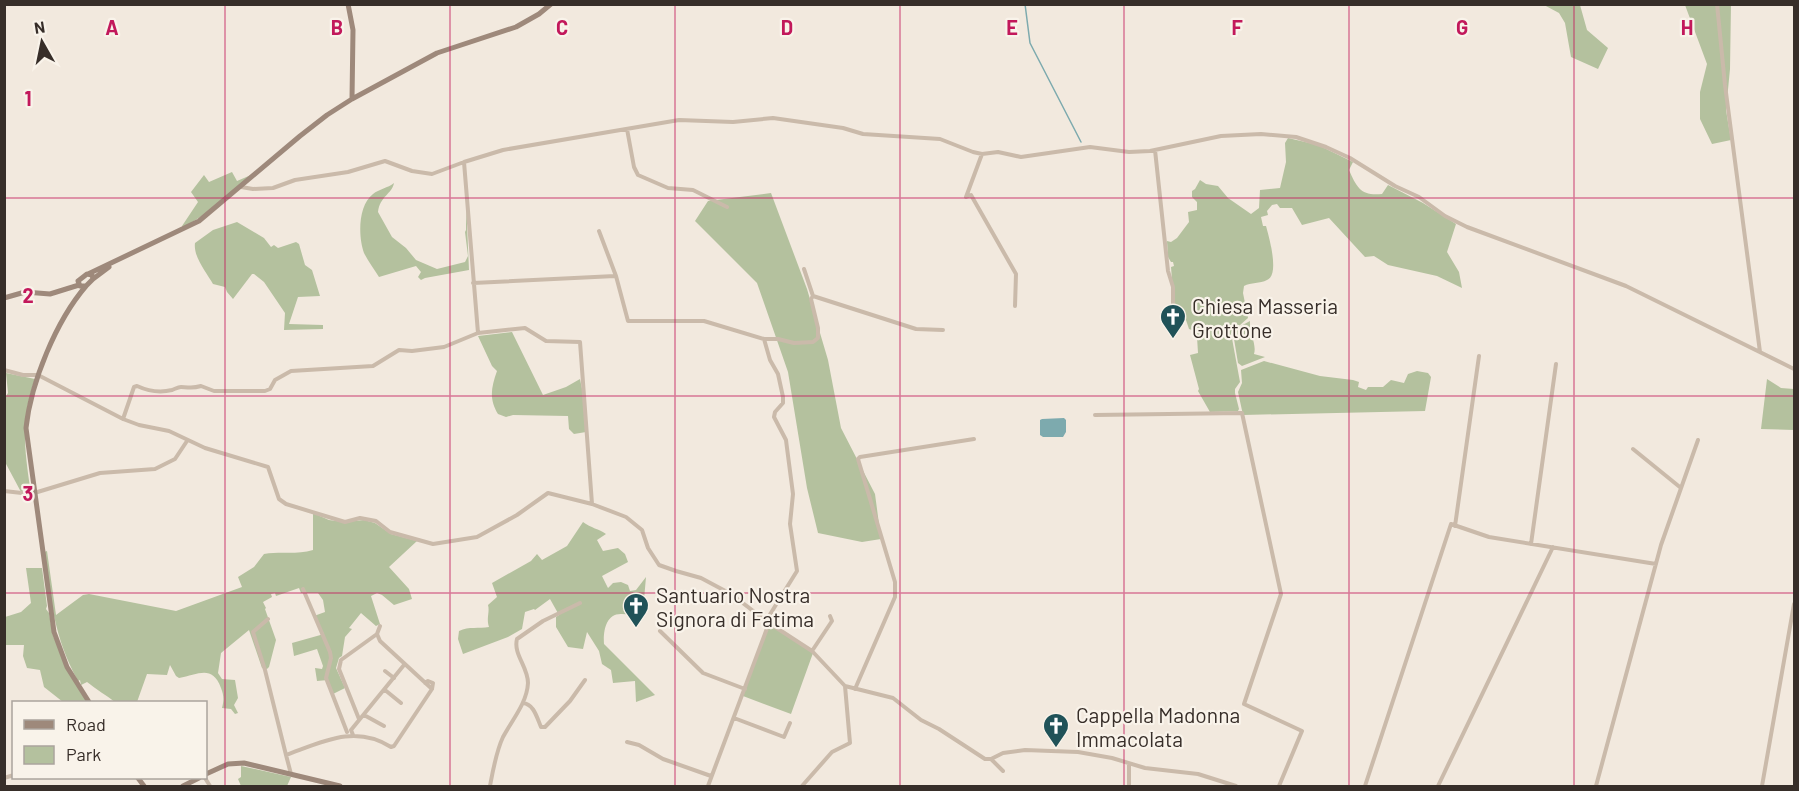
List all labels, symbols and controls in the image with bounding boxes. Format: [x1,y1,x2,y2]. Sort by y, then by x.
north arrow [12,12,72,72]
text: A [105,15,119,39]
text: B [331,15,343,39]
text: C [556,15,568,39]
text: D [781,15,793,39]
text: E [1006,15,1018,39]
text: F [1231,15,1243,39]
text: G [1456,15,1468,39]
text: H [1681,15,1693,39]
text: N [33,16,46,37]
text: 1 [24,86,32,110]
text: 2 [22,283,34,307]
place label: Chiesa Masseria Grottone [1192,293,1338,342]
church icon: Chiesa Masseria Grottone [1158,302,1188,340]
text: 3 [23,481,33,505]
place label: Santuario Nostra Signora di Fatima [656,582,814,631]
church icon: Santuario Nostra Signora di Fatima [621,591,651,629]
legend [12,701,207,779]
place label: Cappella Madonna Immacolata [1076,702,1240,751]
church icon: Cappella Madonna Immacolata [1041,711,1071,749]
text: Road [66,713,106,735]
text: Park [66,743,101,765]

